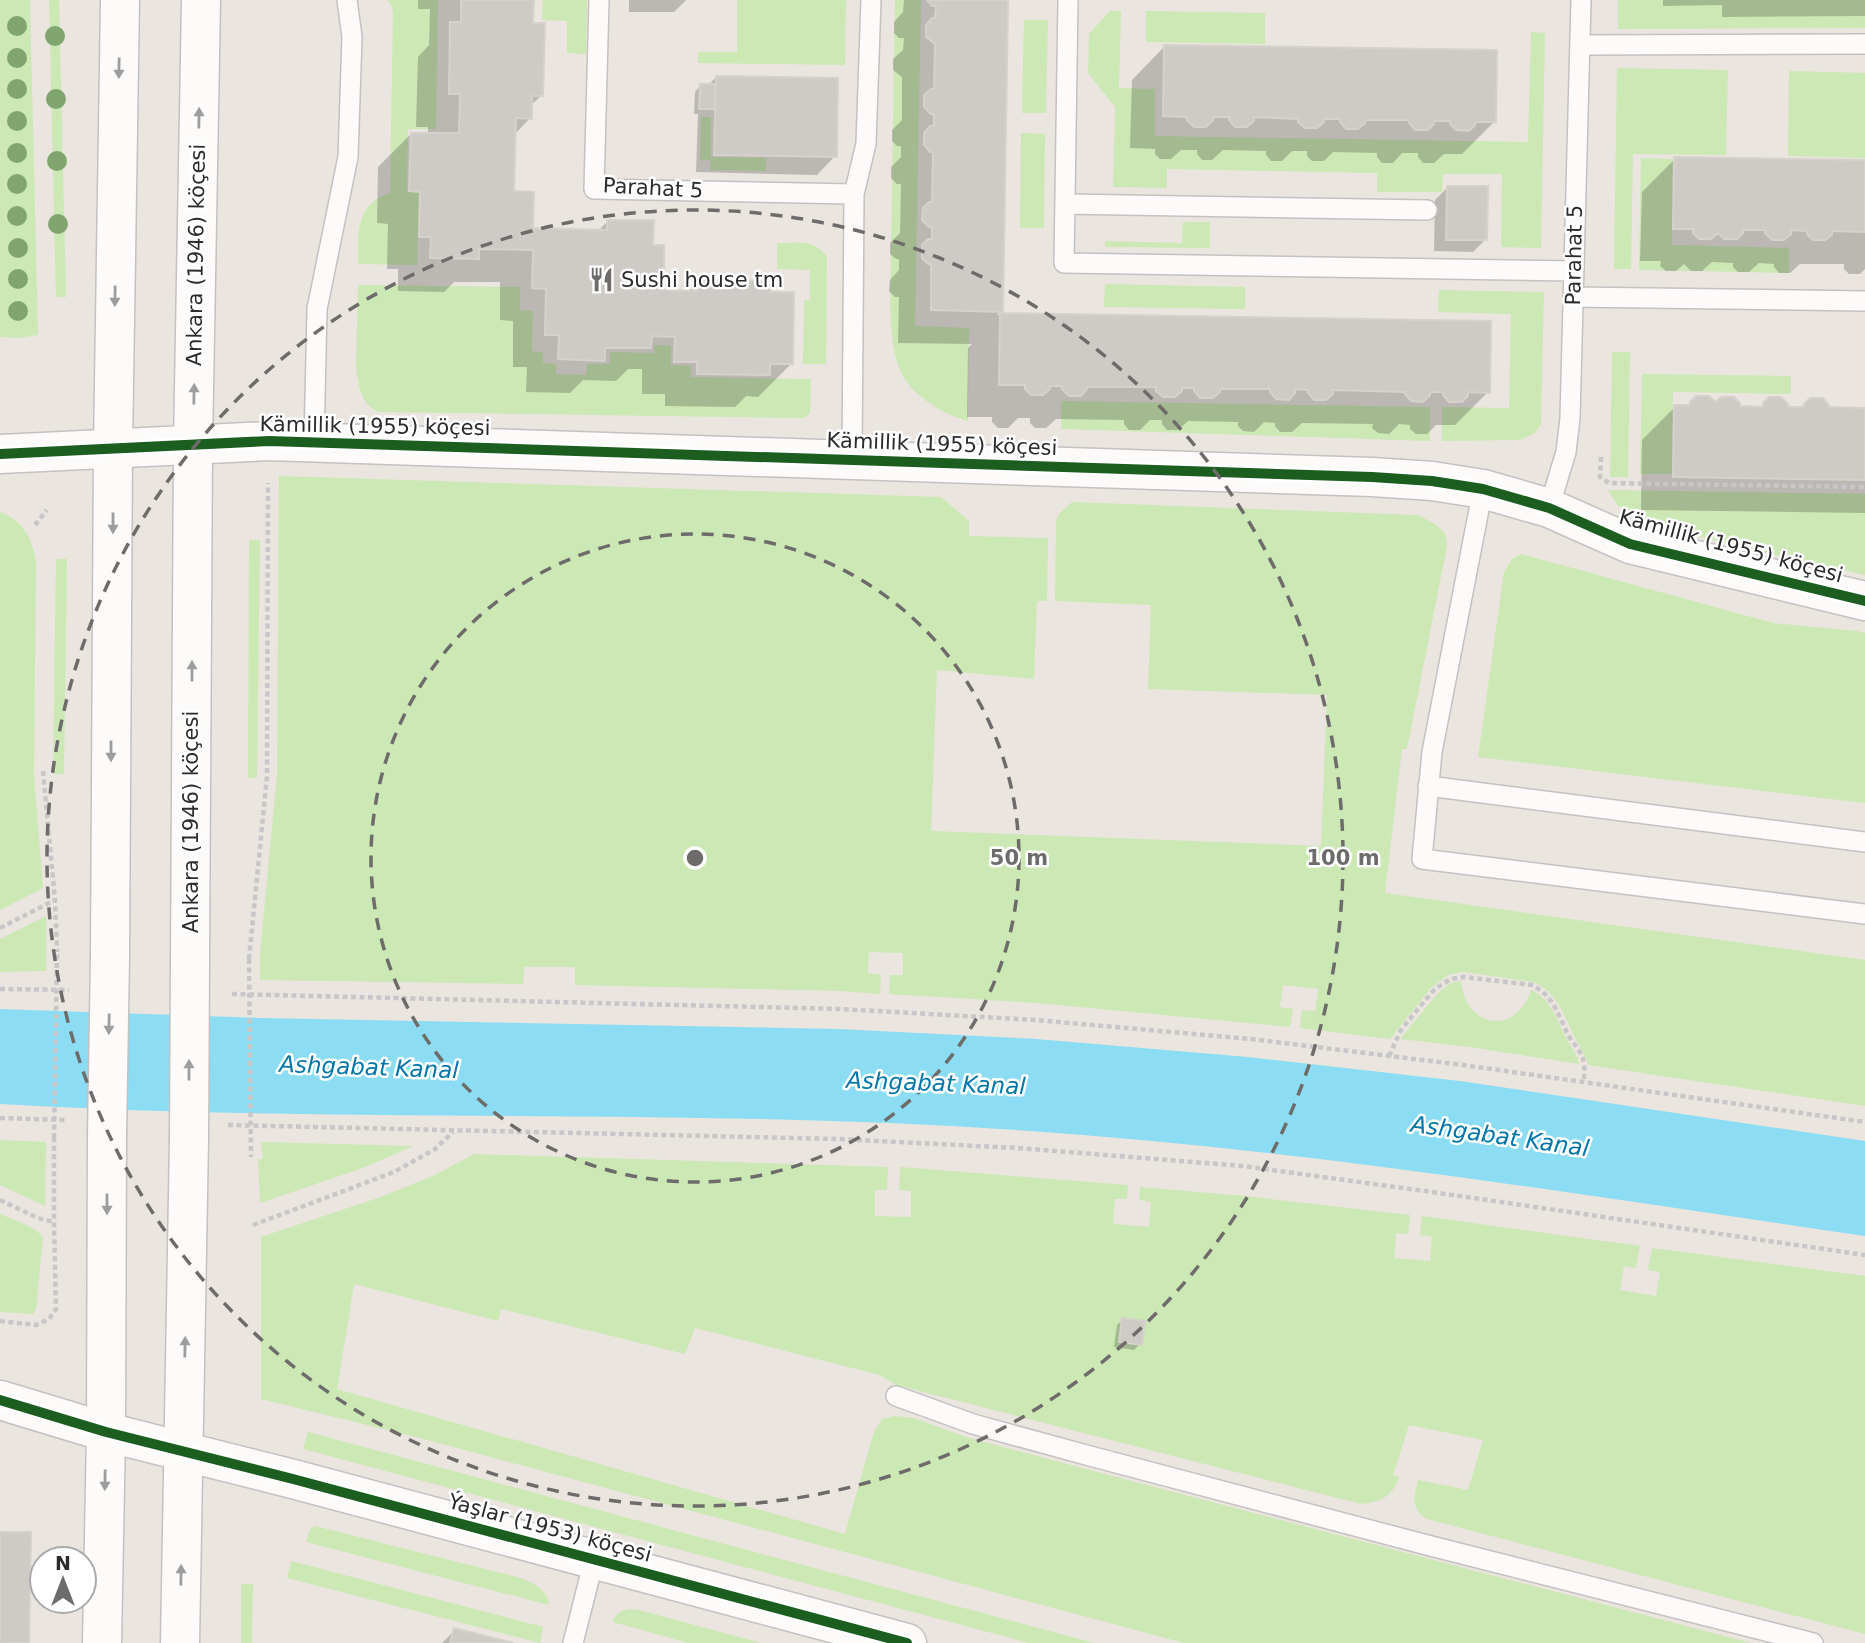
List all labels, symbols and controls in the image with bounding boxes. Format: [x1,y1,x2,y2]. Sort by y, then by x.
one-way arrow [113,57,125,79]
one-way arrow [193,106,204,128]
street label: Ankara (1946) köçesi [182,144,210,366]
street label: Parahat 5 [602,173,704,203]
street label: Parahat 5 [1561,205,1587,305]
restaurant icon: Sushi house tm [587,266,615,294]
place label: Sushi house tm [621,268,783,292]
one-way arrow [110,285,121,307]
one-way arrow [188,383,200,405]
street label: Kämillik (1955) köçesi [259,412,491,440]
street label: Kämillik (1955) köçesi [826,428,1058,460]
street label: Kämillik (1955) köçesi [1616,505,1846,587]
one-way arrow [107,512,118,534]
one-way arrow [186,659,198,681]
street label: Ankara (1946) köçesi [179,711,203,933]
one-way arrow [105,740,117,762]
centre of rings [683,846,707,870]
text: 50 m [990,846,1048,870]
text: 100 m [1306,846,1380,870]
one-way arrow [103,1013,115,1035]
water label: Ashgabat Kanal [277,1051,460,1083]
one-way arrow [183,1059,195,1081]
water label: Ashgabat Kanal [844,1067,1027,1099]
water label: Ashgabat Kanal [1407,1110,1591,1161]
one-way arrow [101,1193,113,1215]
one-way arrow [179,1336,191,1358]
one-way arrow [99,1470,110,1492]
street label: Ýaşlar (1953) köçesi [445,1488,655,1567]
north arrow [28,1545,98,1615]
text: N [55,1552,71,1574]
one-way arrow [175,1564,187,1586]

